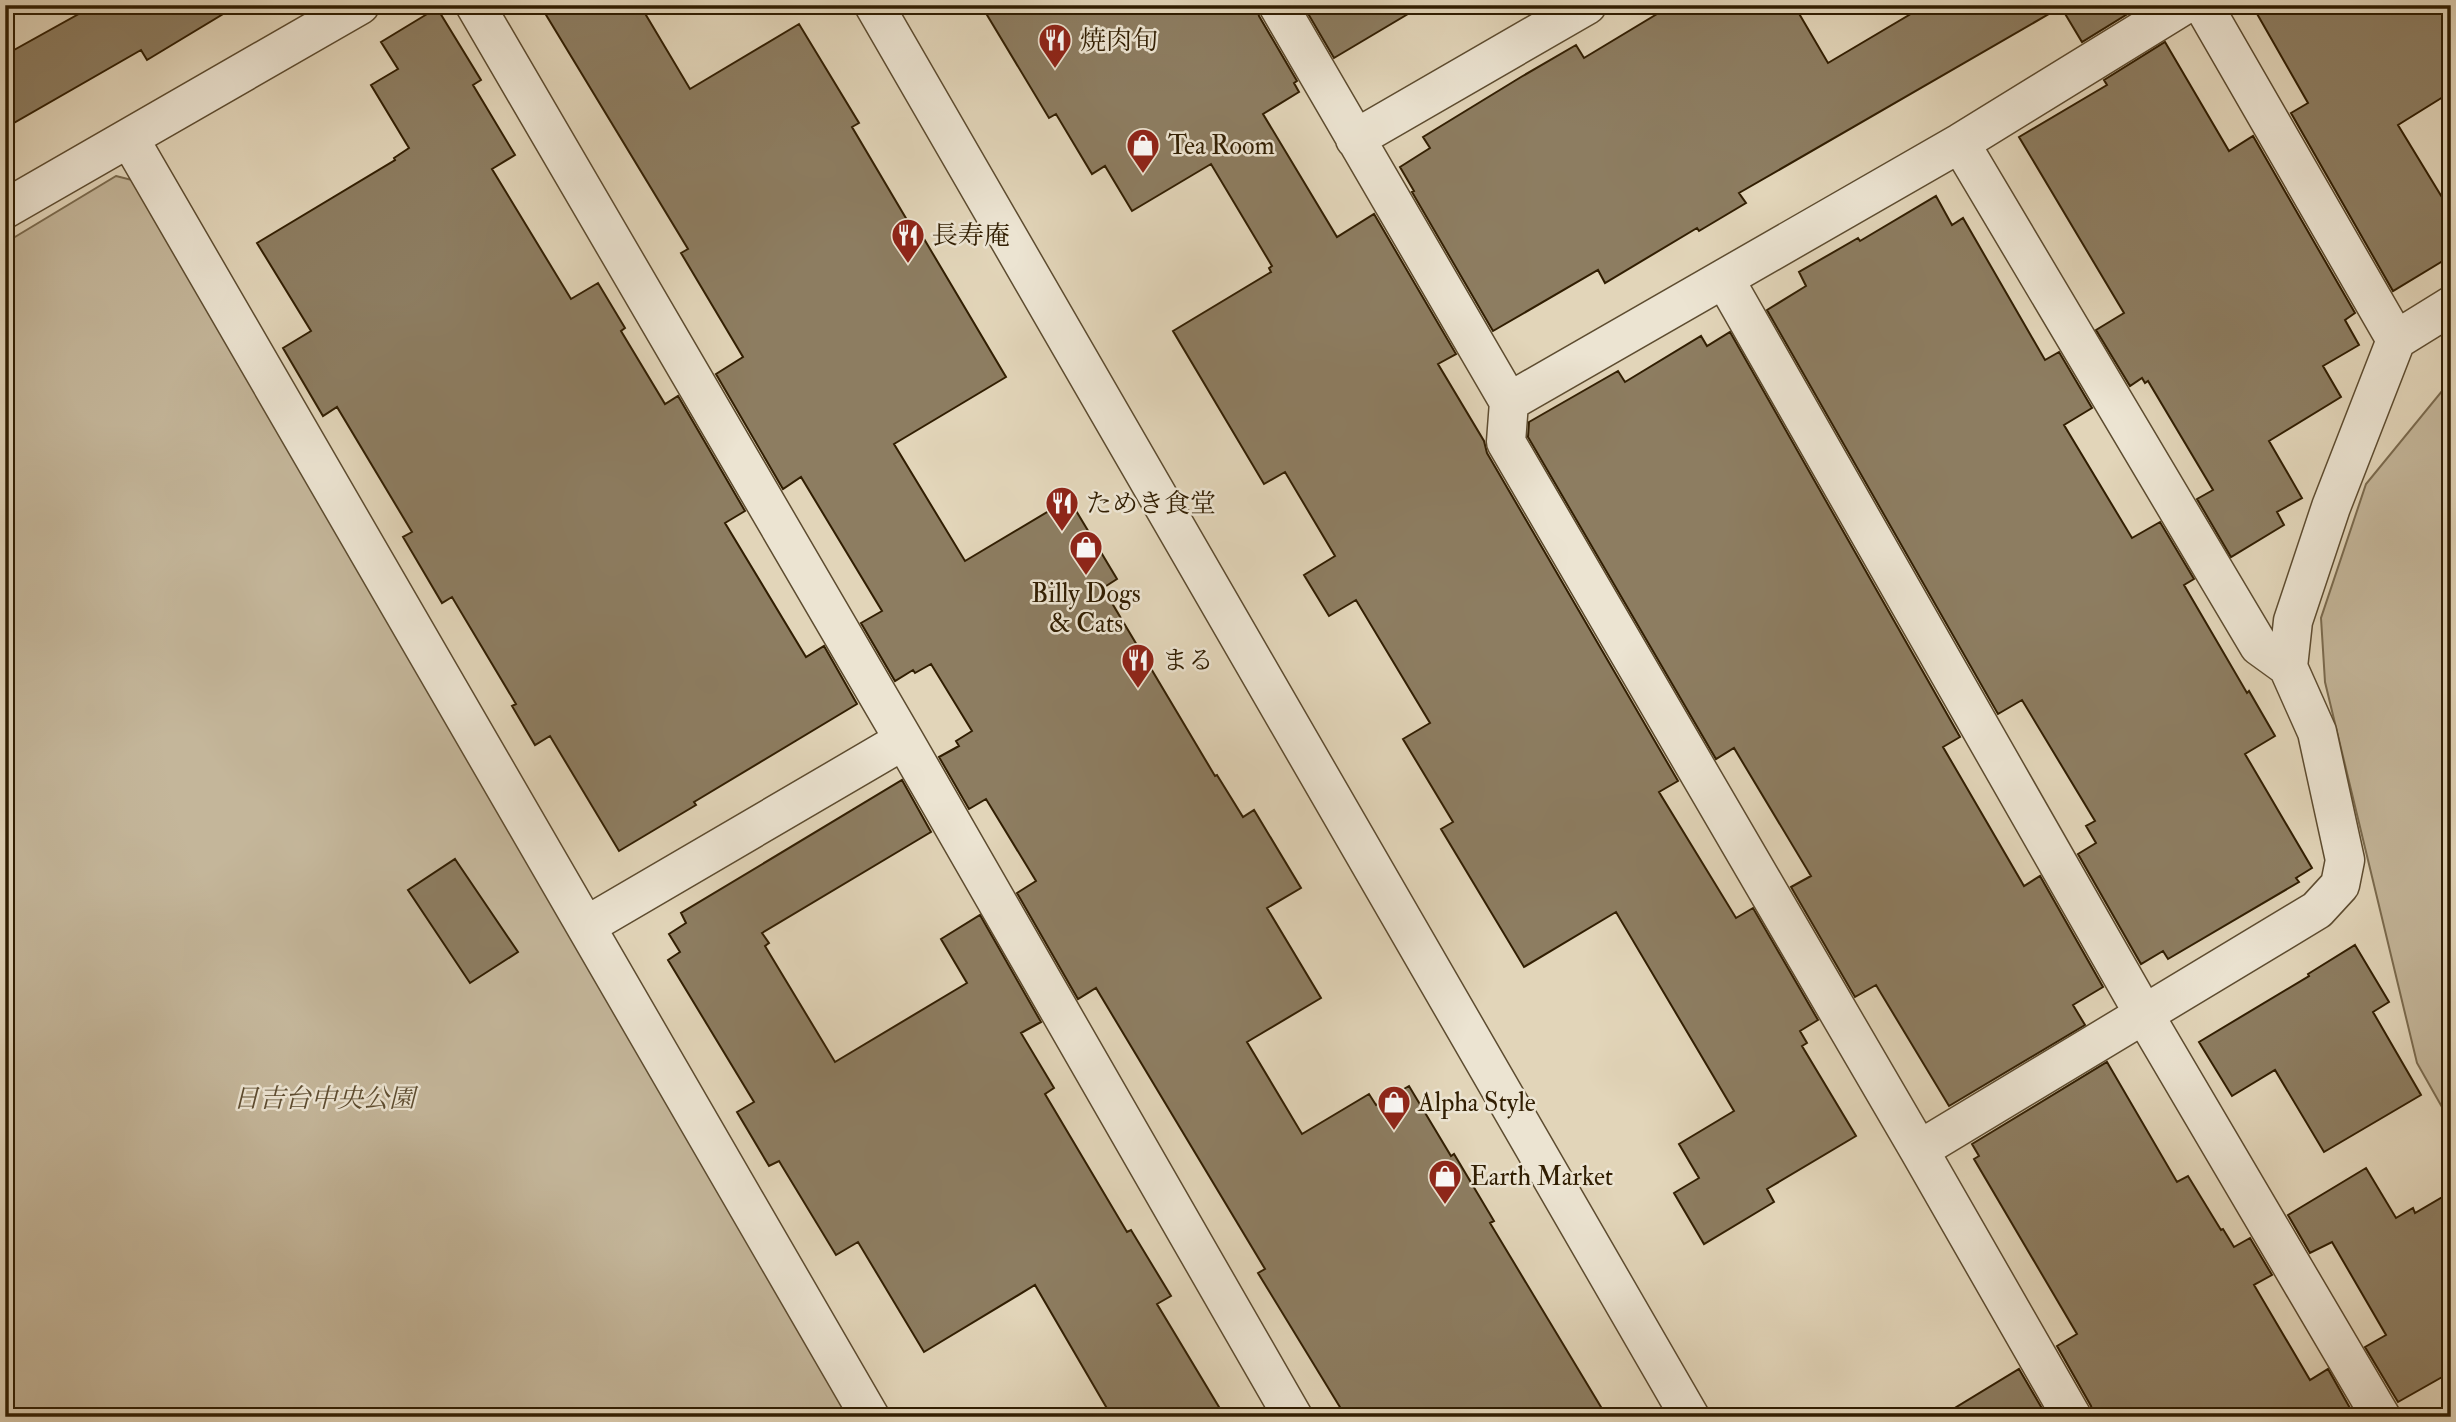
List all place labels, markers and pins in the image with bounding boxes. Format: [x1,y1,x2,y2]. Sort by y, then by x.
restaurant icon: 焼肉旬 [1036,21,1074,70]
place label: 焼肉旬 [1080,25,1158,57]
shop icon: Tea Room [1124,126,1162,175]
place label: Tea Room [1168,130,1275,162]
restaurant icon: 長寿庵 [889,216,927,265]
place label: 長寿庵 [932,220,1010,252]
restaurant icon: ためき食堂 [1043,484,1081,533]
place label: ためき食堂 [1086,488,1216,520]
shop icon: Billy Dogs & Cats [1067,528,1105,577]
place label: Billy Dogs & Cats [1031,578,1141,640]
restaurant icon: まる [1119,641,1157,690]
place label: まる [1162,645,1214,677]
shop icon: Alpha Style [1375,1083,1413,1132]
place label: Alpha Style [1417,1087,1536,1120]
shop icon: Earth Market [1426,1157,1464,1206]
place label: Earth Market [1470,1161,1613,1193]

